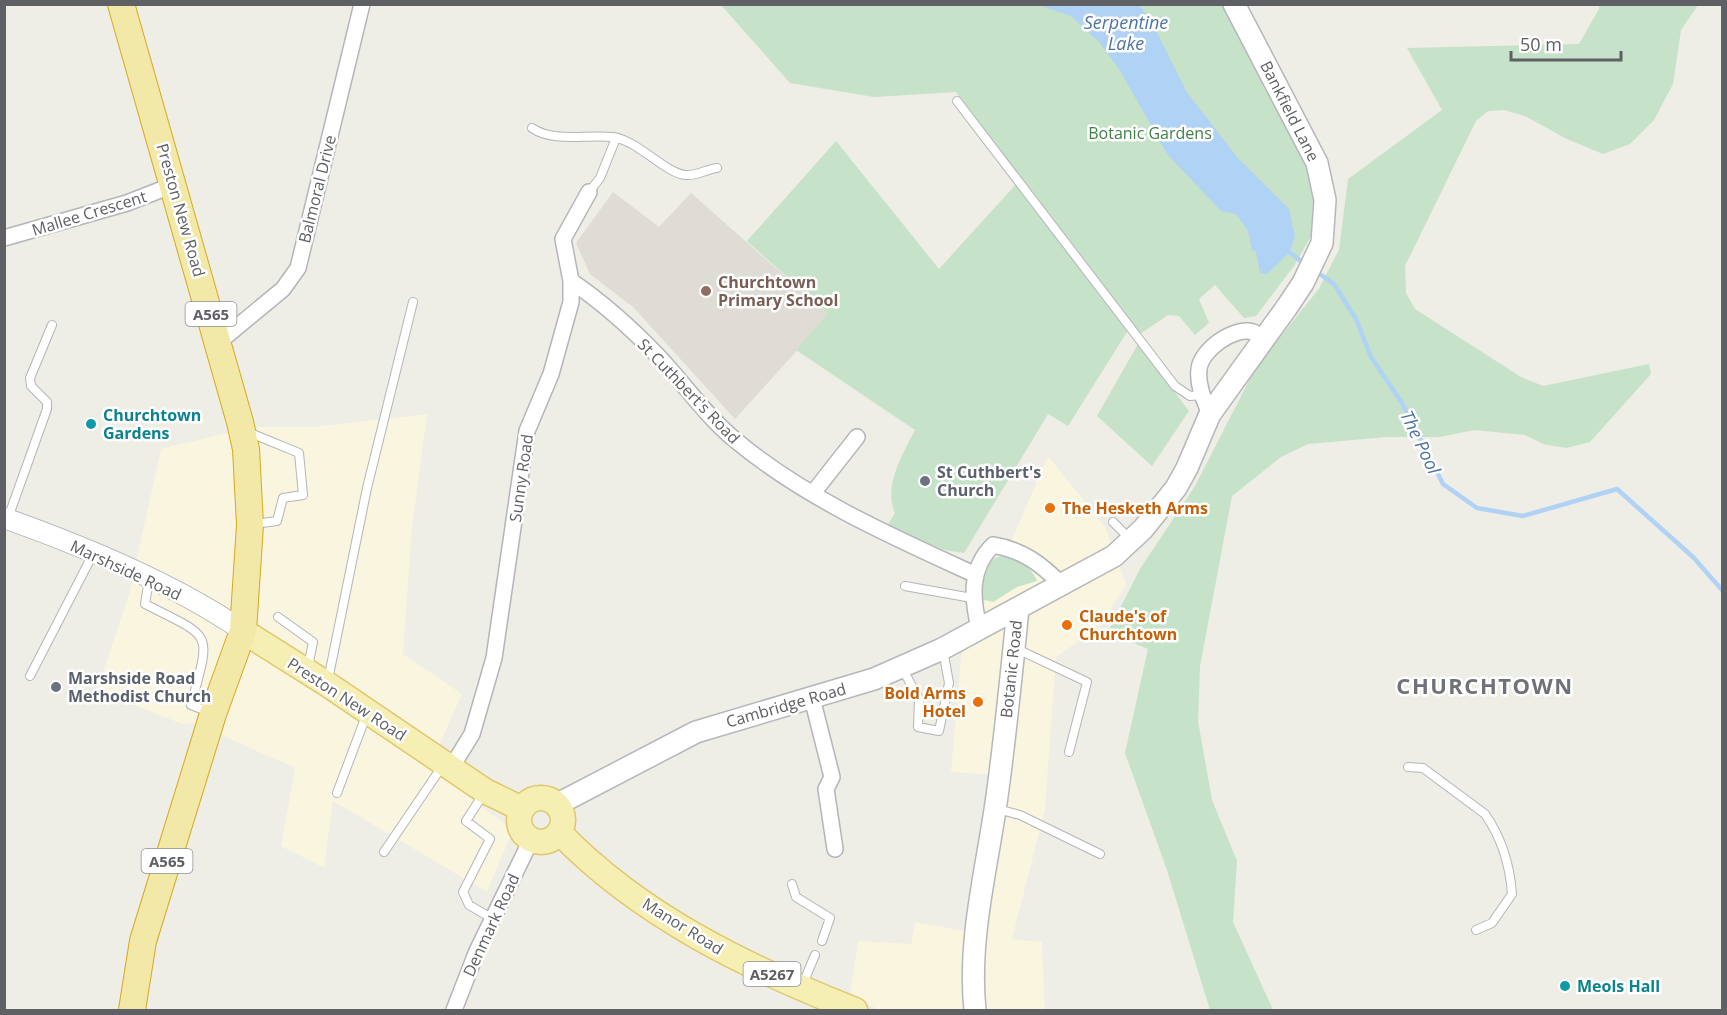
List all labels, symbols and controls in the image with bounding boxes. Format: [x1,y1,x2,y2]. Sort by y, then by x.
water label: Serpentine Lake [1084,10,1168,55]
scale bar [1511,24,1620,62]
text: 50 m [1520,32,1562,56]
street label: Bankfield Lane [1255,57,1325,165]
park label: Botanic Gardens [1088,122,1212,144]
street label: Balmoral Drive [293,133,341,245]
street label: Preston New Road [151,141,211,279]
street label: Mallee Crescent [29,185,149,241]
place label: Churchtown Primary School [718,271,838,311]
marker: Churchtown Primary School [699,284,713,298]
road number: A565 [186,302,236,326]
street label: St Cuthbert's Road [633,334,745,448]
place label: Churchtown Gardens [103,404,201,444]
water label: The Pool [1395,406,1447,478]
marker: Churchtown Gardens [84,417,98,431]
street label: Sunny Road [504,433,538,523]
place label: St Cuthbert's Church [937,461,1041,501]
marker: St Cuthbert's Church [918,474,932,488]
place label: The Hesketh Arms [1062,497,1208,519]
marker: The Hesketh Arms [1043,501,1057,515]
street label: Marshside Road [67,535,185,605]
place label: Claude's of Churchtown [1079,605,1177,645]
marker: Claude's of Churchtown [1060,618,1074,632]
street label: Botanic Road [995,619,1027,719]
street label: Preston New Road [283,652,411,746]
place label: Marshside Road Methodist Church [68,667,211,707]
district label: CHURCHTOWN [1396,670,1574,700]
street label: Cambridge Road [723,677,849,733]
marker: Marshside Road Methodist Church [49,680,63,694]
place label: Bold Arms Hotel [884,682,966,722]
marker: Bold Arms Hotel [971,695,985,709]
road number: A565 [142,849,192,873]
street label: Denmark Road [457,870,525,980]
street label: Manor Road [638,892,728,960]
road number: A5267 [744,962,800,986]
place label: Meols Hall [1577,975,1660,997]
marker: Meols Hall [1558,979,1572,993]

